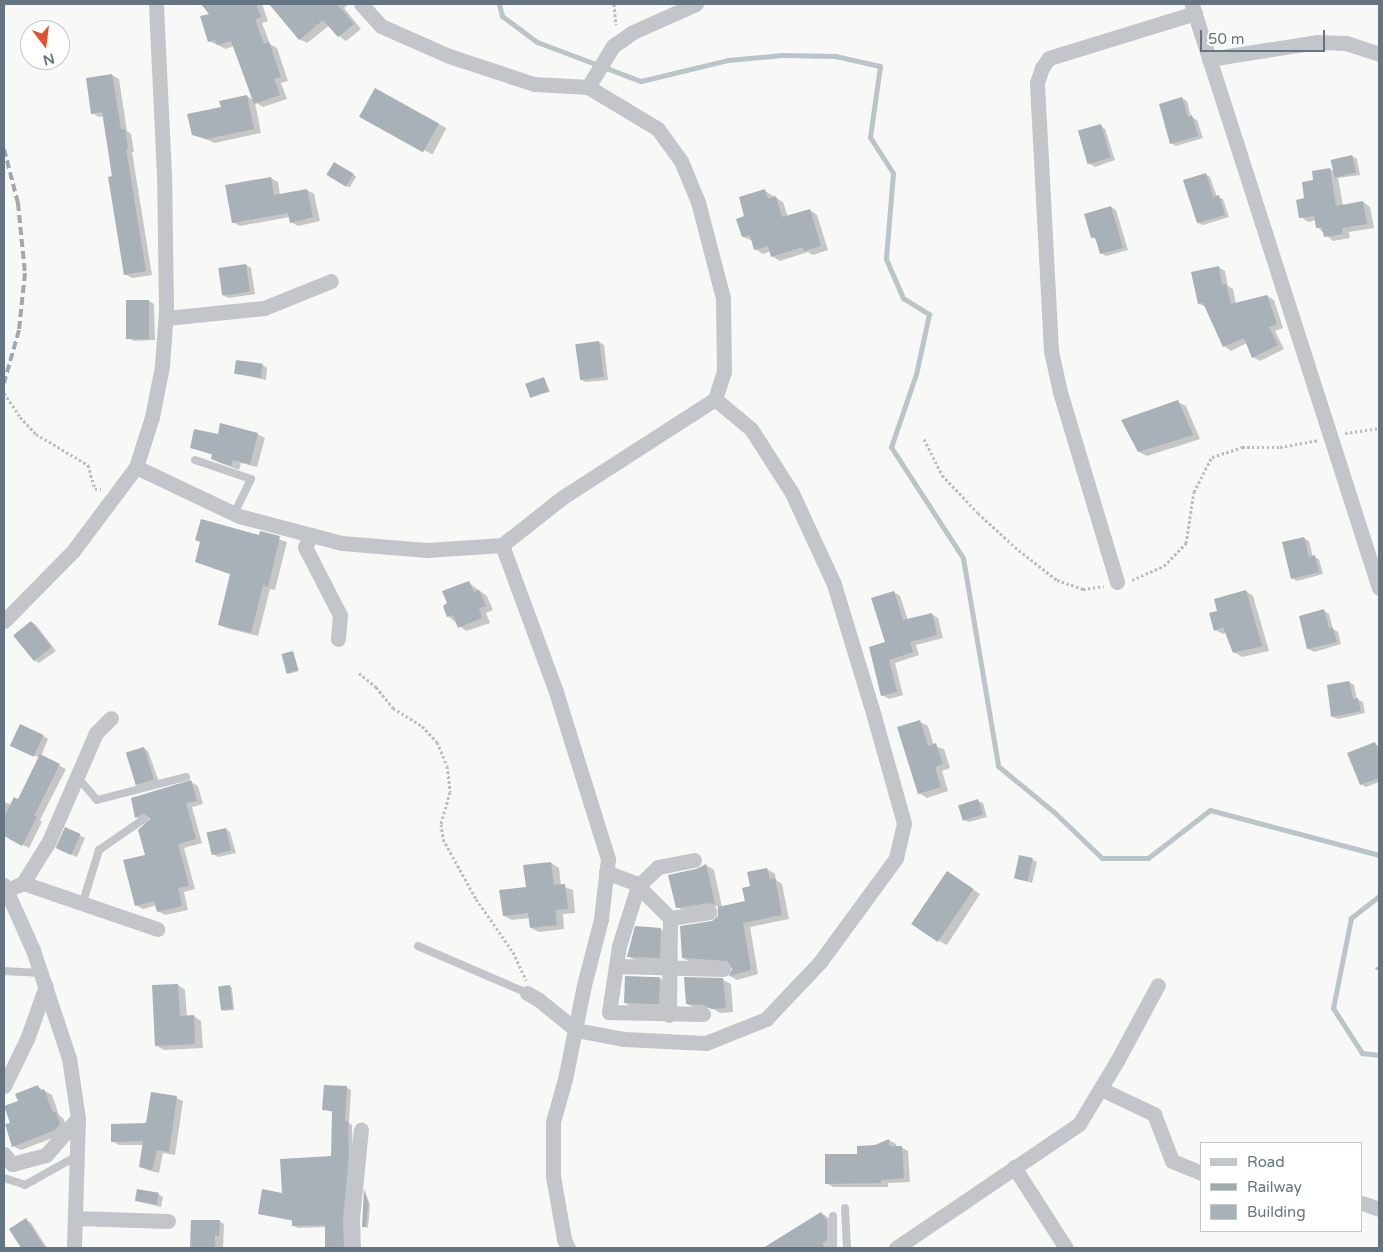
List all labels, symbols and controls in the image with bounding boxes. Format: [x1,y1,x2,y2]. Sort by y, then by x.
north arrow [20,20,70,70]
scale bar [1203,20,1328,52]
text: 50 m [1208,30,1245,48]
text: N [41,49,56,69]
legend [1200,1142,1363,1232]
text: Road [1247,1153,1285,1171]
text: Railway [1247,1178,1302,1196]
text: Building [1247,1203,1306,1221]

